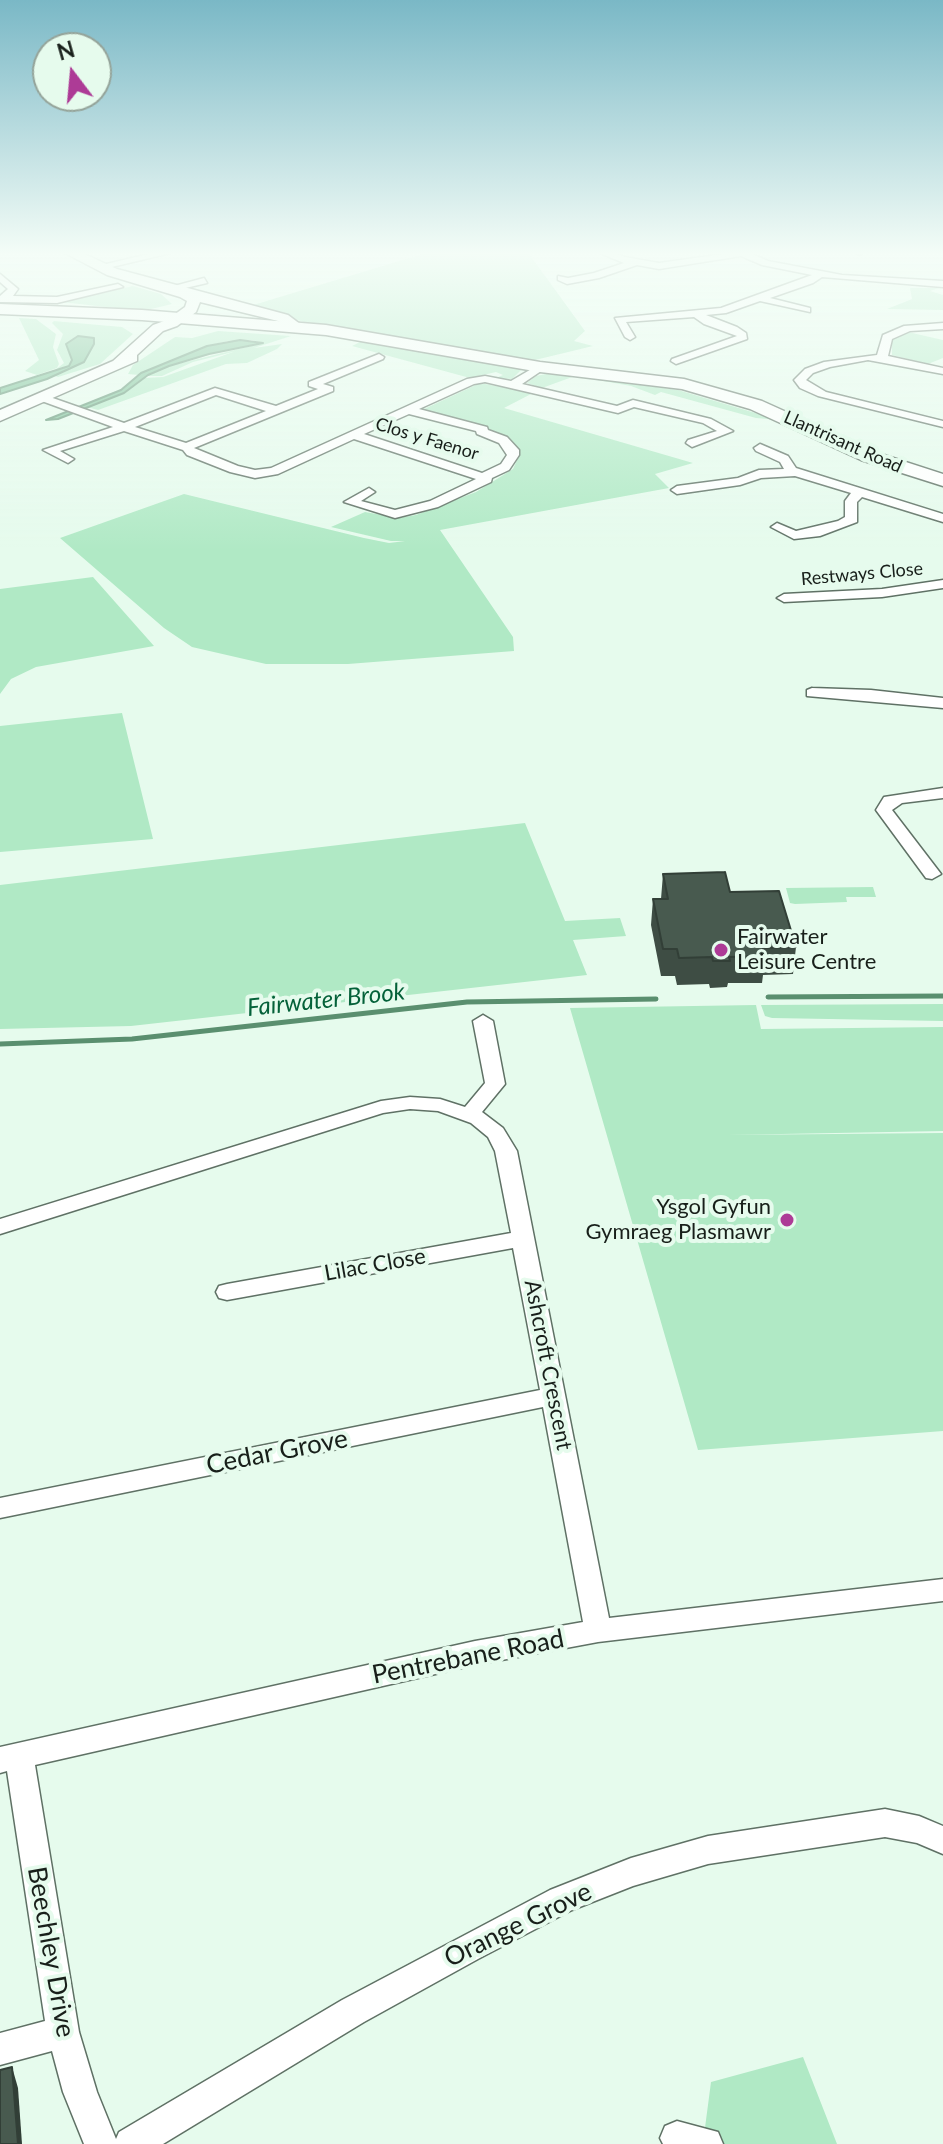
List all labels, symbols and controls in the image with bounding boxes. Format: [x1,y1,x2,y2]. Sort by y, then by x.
north arrow [32,32,112,112]
text: N [54,35,78,66]
street label: Llantrisant Road [780,406,906,478]
street label: Clos y Faenor [373,413,481,465]
street label: Restways Close [800,558,924,590]
place label: Fairwater Leisure Centre [737,924,876,976]
marker: Fairwater Leisure Centre [712,941,730,959]
water label: Fairwater Brook [246,977,406,1023]
place label: Ysgol Gyfun Gymraeg Plasmawr [585,1194,771,1246]
marker: Ysgol Gyfun Gymraeg Plasmawr [778,1211,796,1229]
street label: Lilac Close [322,1243,428,1287]
street label: Ashcroft Crescent [519,1278,577,1452]
street label: Cedar Grove [204,1423,350,1481]
street label: Pentrebane Road [369,1623,567,1691]
street label: Beechley Drive [21,1864,81,2040]
street label: Orange Grove [439,1876,597,1974]

